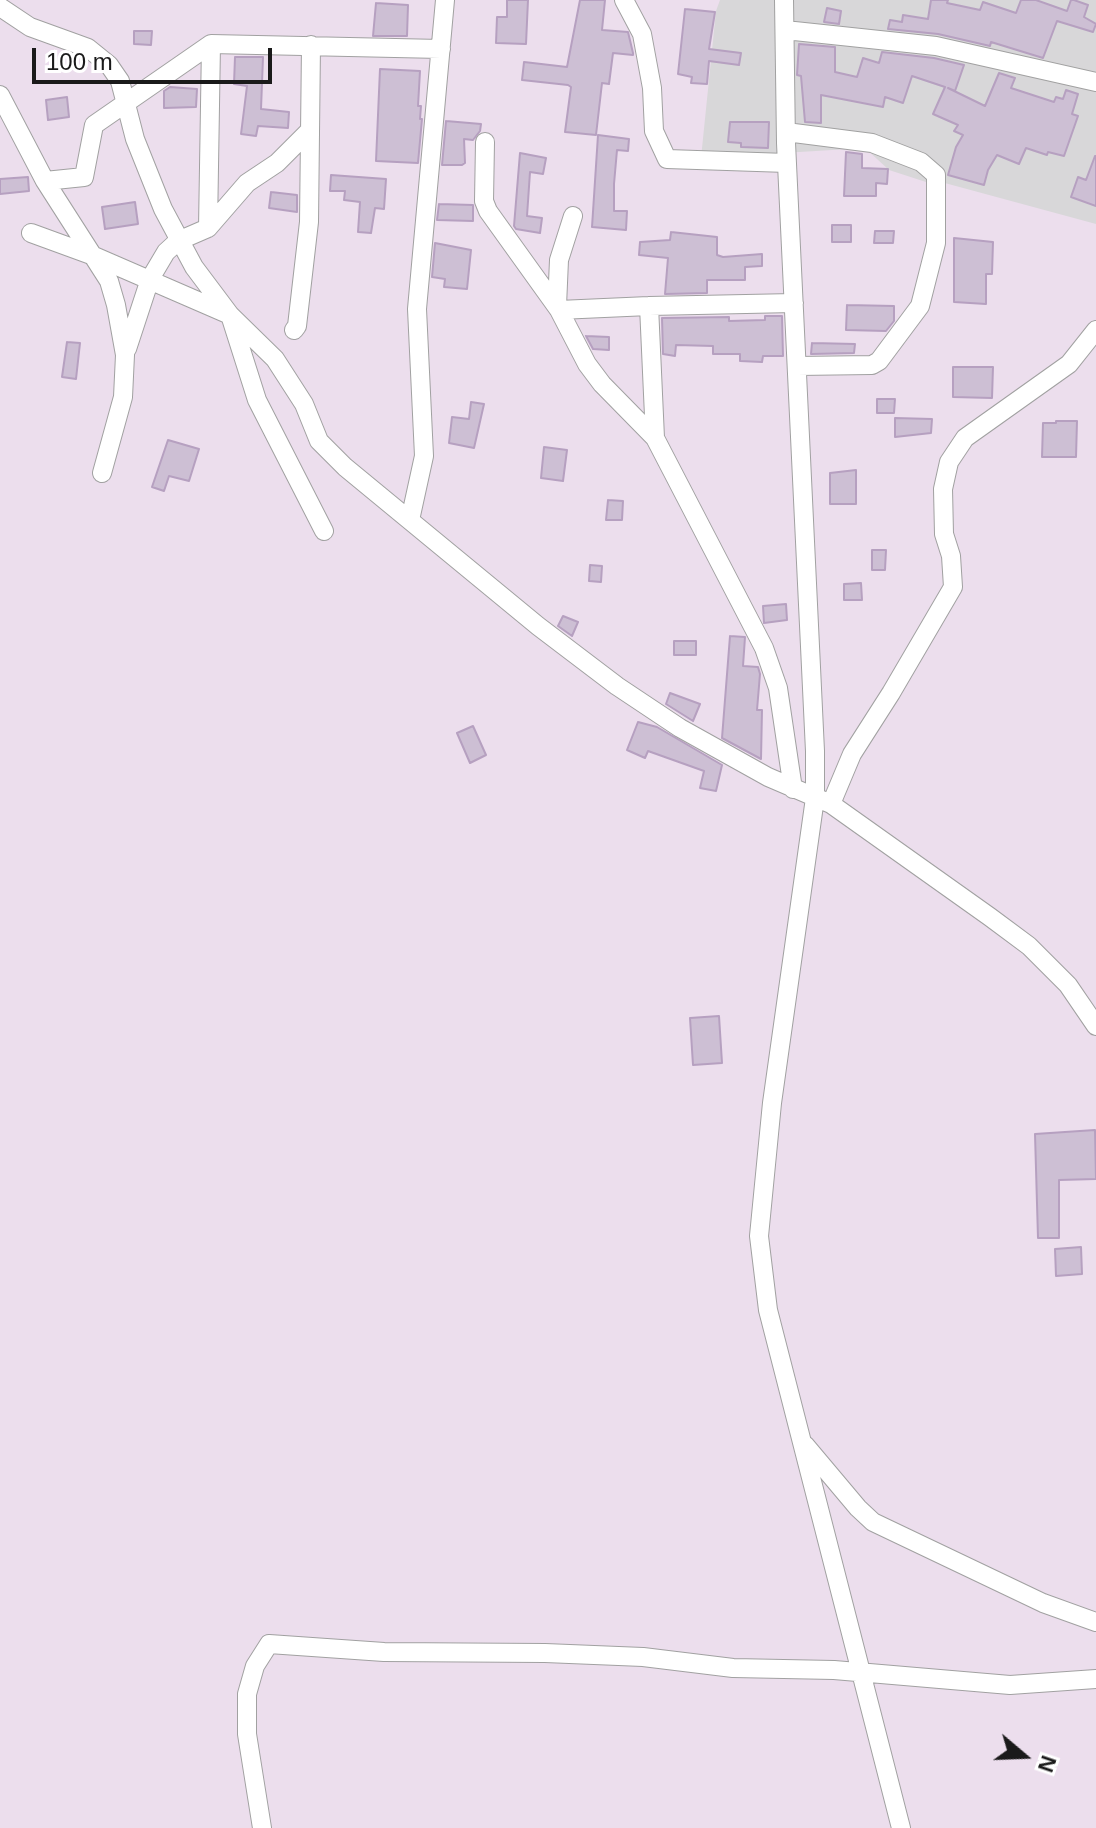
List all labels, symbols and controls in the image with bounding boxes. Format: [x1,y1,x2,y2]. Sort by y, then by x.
scale bar [36,32,276,82]
text: 100 m [46,48,113,75]
north arrow [984,1716,1064,1796]
text: N [1033,1752,1062,1776]

